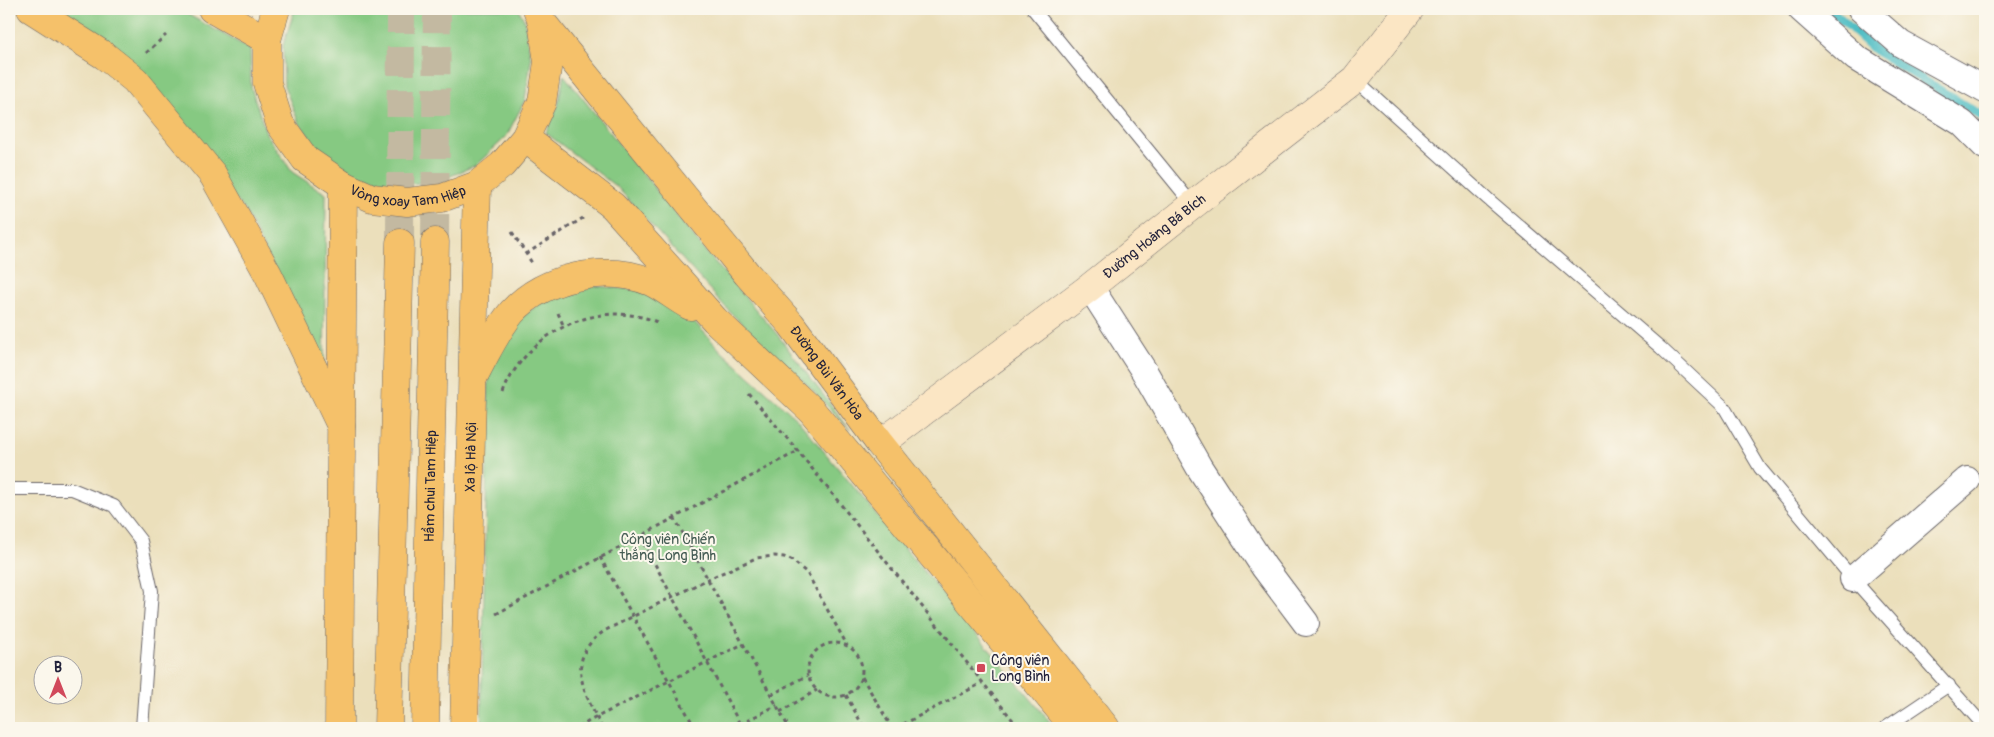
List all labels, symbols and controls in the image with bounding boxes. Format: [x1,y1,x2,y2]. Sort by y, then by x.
street label: Vòng xoay Tam Hiệp [347,181,468,211]
street label: Đường Hoàng Bá Bích [1099,190,1209,282]
street label: Đường Bùi Văn Hòa [787,322,868,423]
street label: Xa lộ Hà Nội [461,422,480,492]
street label: Hầm chui Tam Hiệp [419,429,440,542]
park label: Công viên Chiến thắng Long Bình [619,531,716,564]
place label: Công viên Long Bình [991,652,1050,685]
north arrow [32,654,82,704]
text: B [54,659,62,676]
marker: Công viên Long Bình [975,662,987,674]

